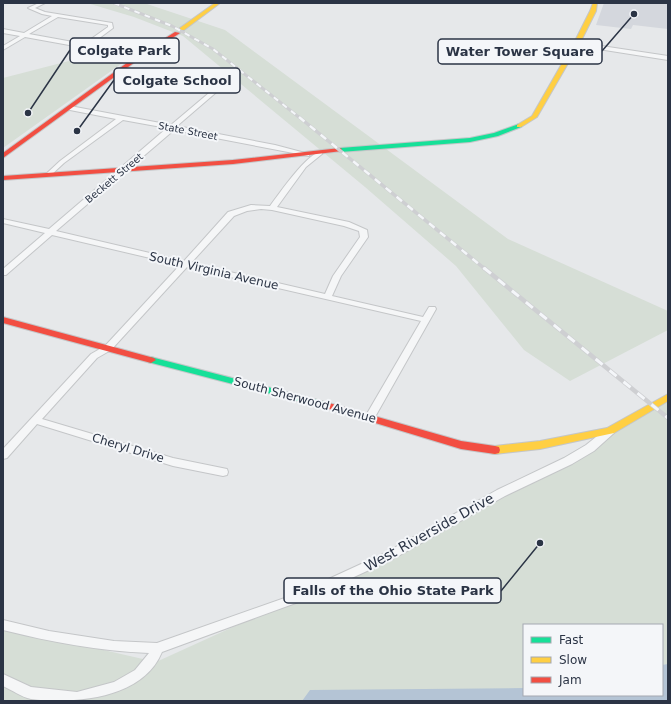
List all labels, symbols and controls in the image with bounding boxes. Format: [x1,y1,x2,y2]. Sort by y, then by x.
callout: Colgate Park [70,38,179,63]
callout: Water Tower Square [438,39,602,64]
text: Colgate Park [77,43,171,58]
text: Water Tower Square [446,44,594,59]
callout: Colgate School [114,68,240,93]
text: Colgate School [122,73,232,88]
street label: State Street [157,120,219,142]
street label: Beckett Street [83,151,145,205]
street label: South Virginia Avenue [148,249,280,293]
street label: South Sherwood Avenue [232,374,378,426]
street label: Cheryl Drive [90,430,166,466]
street label: West Riverside Drive [361,490,497,574]
callout: Falls of the Ohio State Park [284,578,501,603]
text: Falls of the Ohio State Park [292,583,494,598]
legend [523,624,663,696]
text: Fast [559,633,583,647]
text: Slow [559,653,587,667]
text: Jam [558,673,582,687]

